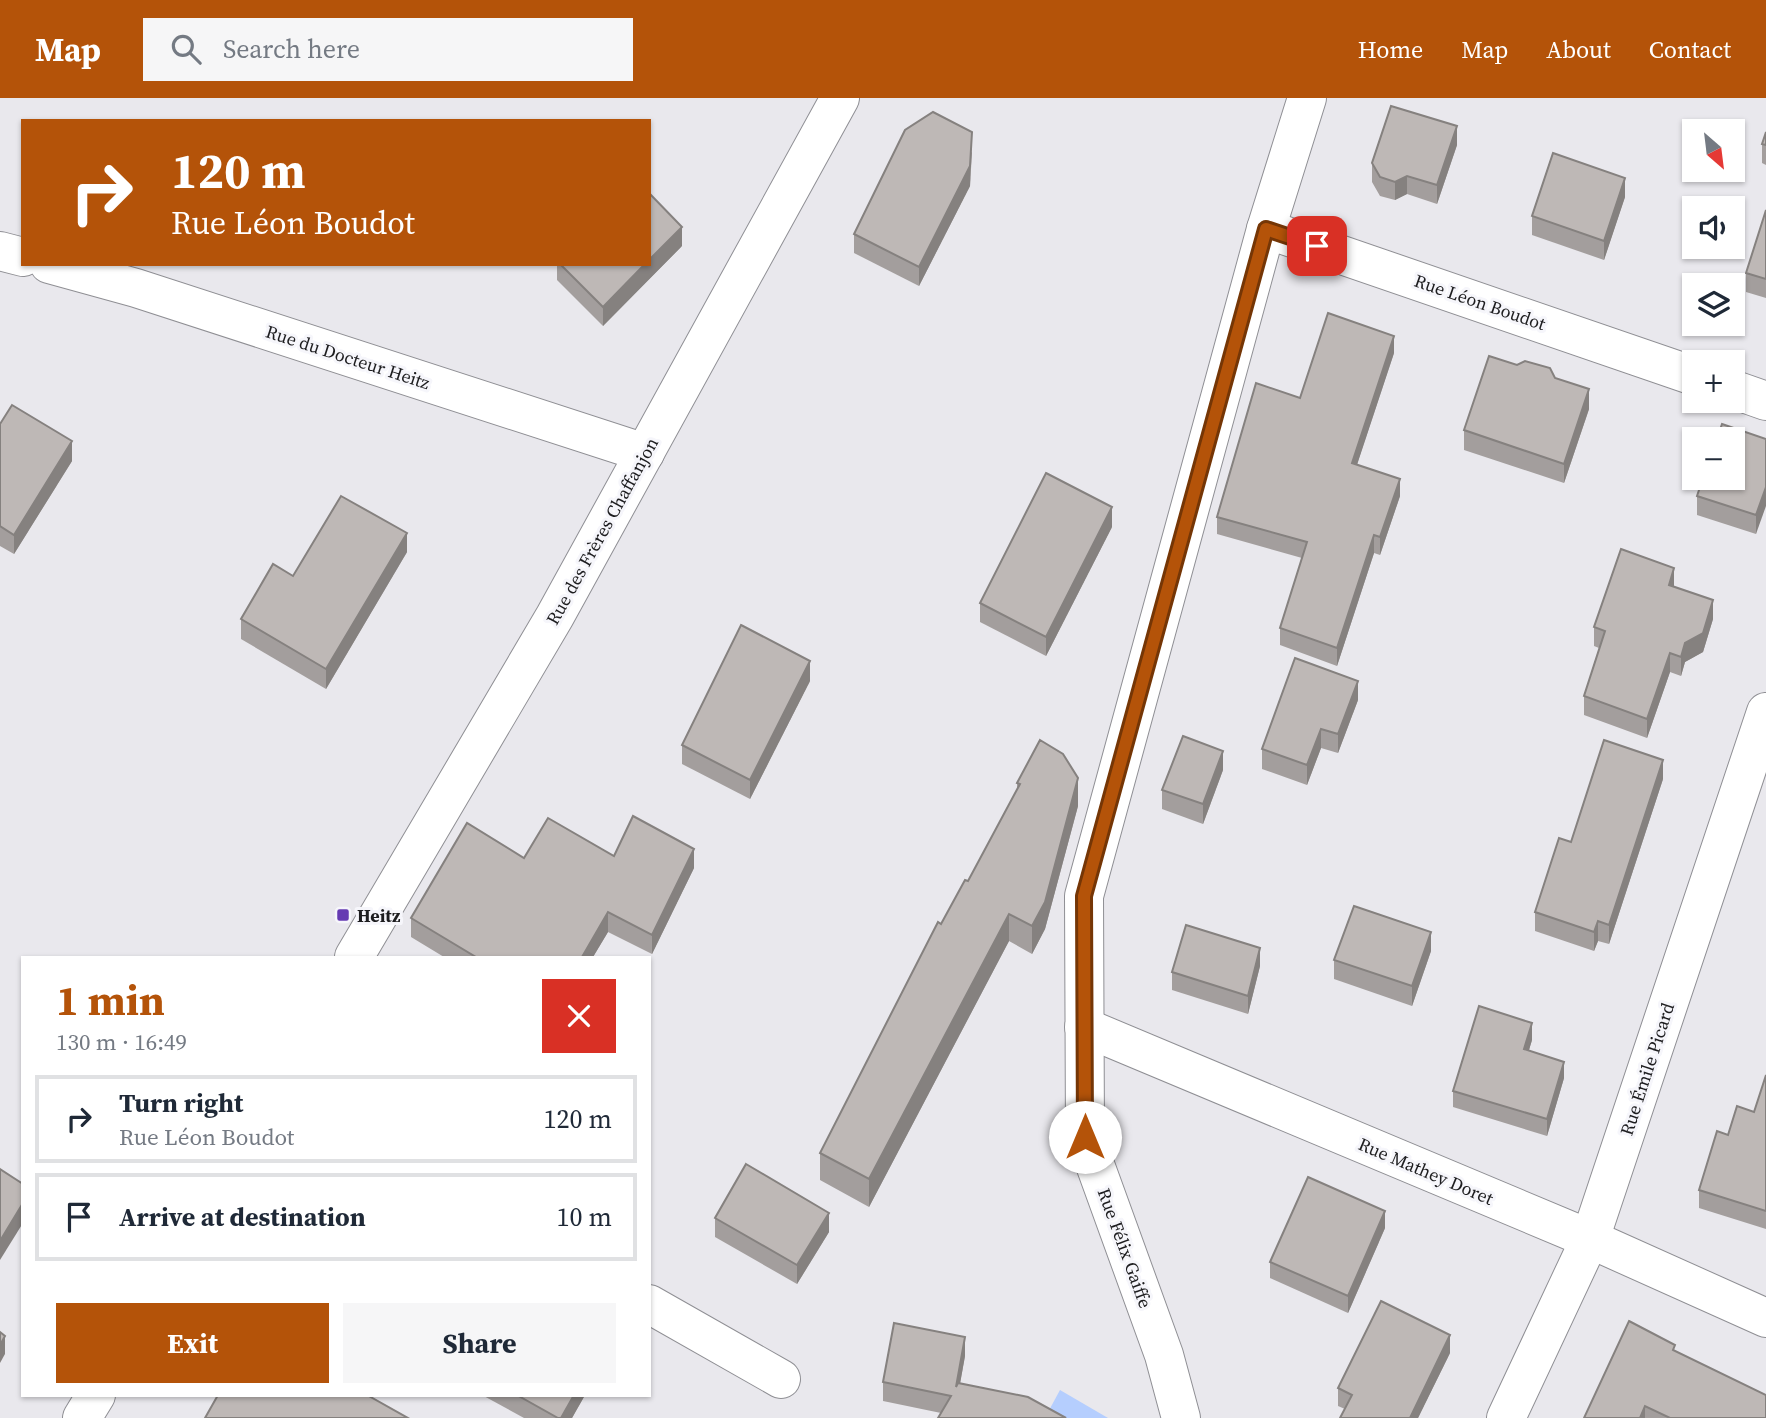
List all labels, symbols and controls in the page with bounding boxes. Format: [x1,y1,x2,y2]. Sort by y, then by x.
search box [143,18,633,81]
text: Map [35,27,101,72]
icon: search [167,30,205,68]
text: Search here [223,31,360,67]
text: Home [1358,33,1423,66]
text: Map [1461,33,1508,66]
text: About [1546,33,1611,66]
text: Contact [1649,33,1731,66]
north arrow [1682,119,1745,182]
map controls [1682,119,1745,490]
text: 120 m [171,137,306,204]
icon: right [56,147,147,238]
button: sound [1682,196,1745,259]
text: Rue Léon Boudot [171,201,415,245]
pin [1287,216,1347,276]
icon: arrive [1298,227,1336,265]
street label: Rue Léon Boudot [1411,268,1549,336]
button: layers [1682,273,1745,336]
street label: Rue du Docteur Heitz [263,319,433,395]
button: + [1682,350,1745,413]
button: − [1682,427,1745,490]
street label: Rue des Frères Chaffanjon [540,433,664,629]
place label: Heitz [357,903,401,928]
marker: Heitz [335,907,351,923]
text: 1 min [56,971,165,1029]
button: close [542,979,616,1053]
street label: Rue Émile Picard [1614,999,1680,1139]
text: 130 m · 16:49 [56,1026,187,1058]
text: Turn right [119,1085,243,1121]
icon: right [60,1100,98,1138]
position arrow [1048,1100,1122,1174]
text: 120 m [544,1101,612,1137]
text: Rue Léon Boudot [119,1121,294,1153]
street label: Rue Mathey Doret [1355,1131,1498,1211]
street label: Rue Félix Gaiffe [1092,1185,1158,1311]
icon: arrive [60,1198,98,1236]
text: Arrive at destination [119,1199,366,1235]
text: 10 m [557,1199,612,1235]
button: Exit [56,1303,329,1383]
button: Share [343,1303,616,1383]

